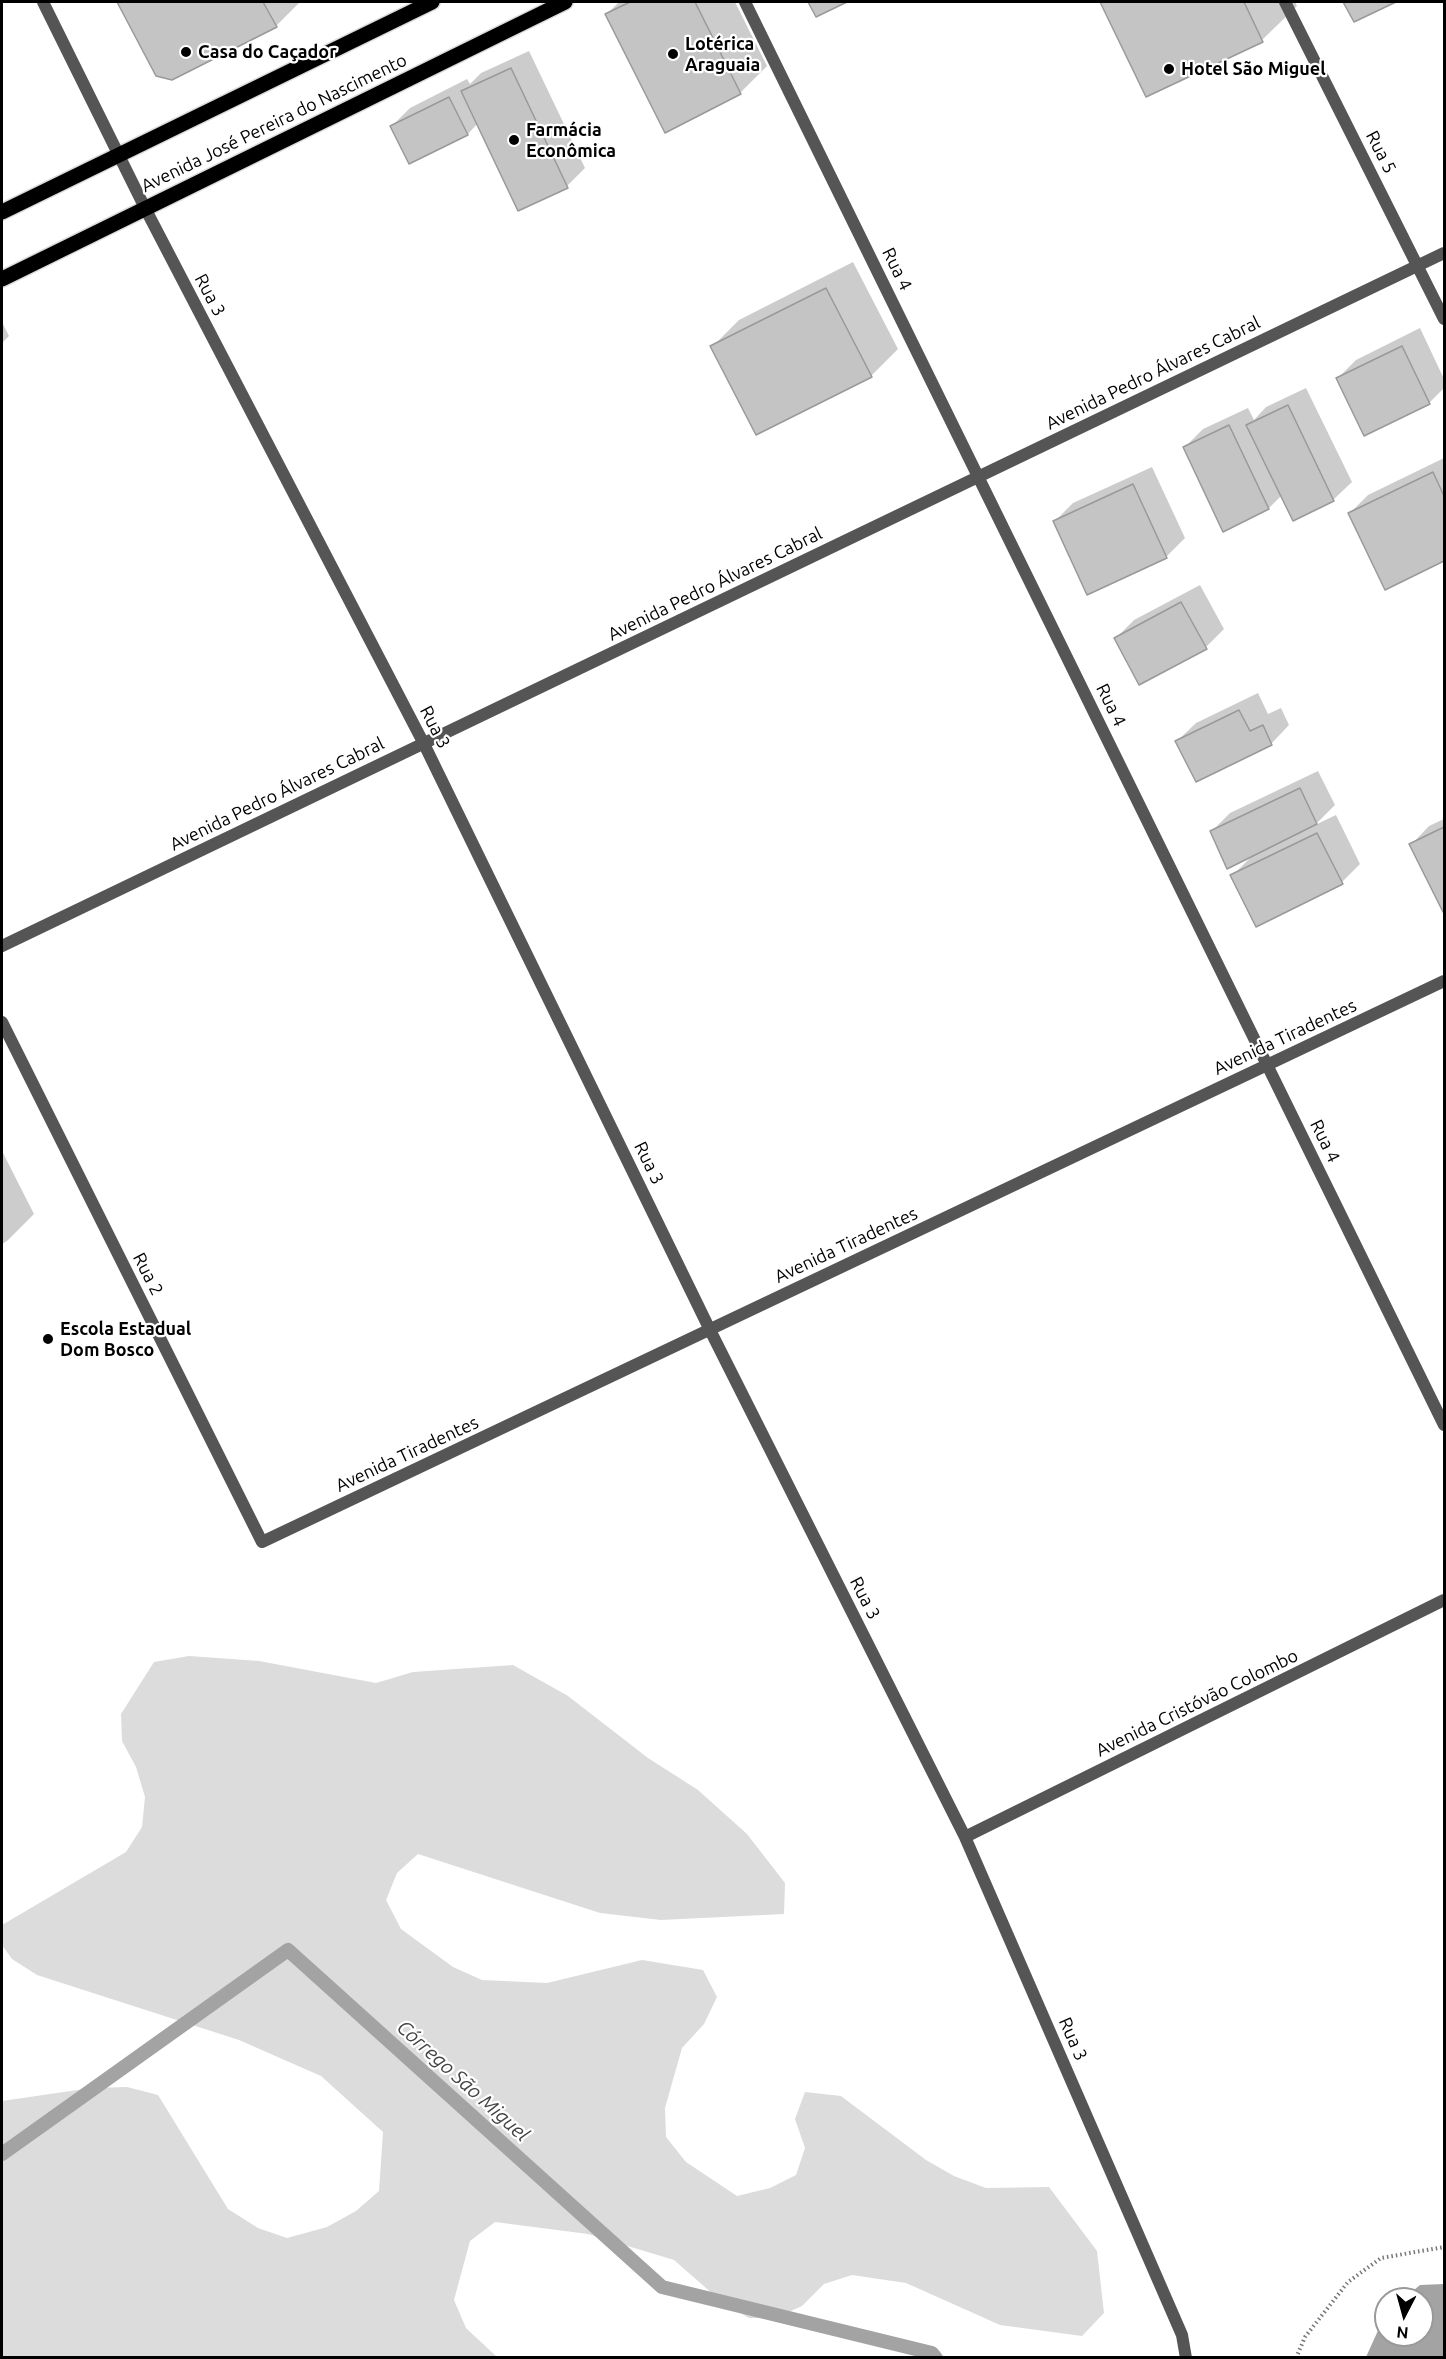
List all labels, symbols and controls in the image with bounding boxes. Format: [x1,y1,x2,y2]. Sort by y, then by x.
place label: Lotérica Araguaia [685,33,760,76]
place label: Casa do Caçador [198,41,337,63]
marker: Casa do Caçador [179,45,193,59]
marker: Lotérica Araguaia [666,47,680,61]
street label: Avenida José Pereira do Nascimento [138,49,410,197]
place label: Hotel São Miguel [1181,58,1326,80]
marker: Hotel São Miguel [1162,62,1176,76]
place label: Farmácia Econômica [526,119,616,162]
street label: Rua 5 [1361,127,1401,177]
marker: Farmácia Econômica [507,133,521,147]
street label: Rua 4 [877,244,917,294]
street label: Rua 3 [190,270,230,320]
street label: Avenida Pedro Álvares Cabral [1042,312,1264,434]
street label: Avenida Pedro Álvares Cabral [604,523,826,645]
street label: Rua 4 [1091,680,1131,730]
street label: Rua 3 [415,702,455,752]
street label: Avenida Pedro Álvares Cabral [166,733,388,855]
street label: Avenida Tiradentes [1210,994,1360,1080]
street label: Rua 4 [1305,1116,1345,1166]
street label: Rua 3 [629,1138,669,1188]
street label: Avenida Tiradentes [771,1202,921,1288]
street label: Rua 2 [128,1249,168,1299]
place label: Escola Estadual Dom Bosco [60,1318,191,1360]
marker: Escola Estadual Dom Bosco [41,1332,55,1346]
street label: Avenida Tiradentes [332,1411,482,1497]
street label: Rua 3 [845,1573,885,1623]
street label: Avenida Cristóvão Colombo [1092,1645,1302,1761]
street label: Rua 3 [1054,2014,1092,2064]
water label: Córrego São Miguel [392,2015,534,2147]
north arrow [1374,2287,1434,2347]
text: N [1395,2323,1409,2342]

